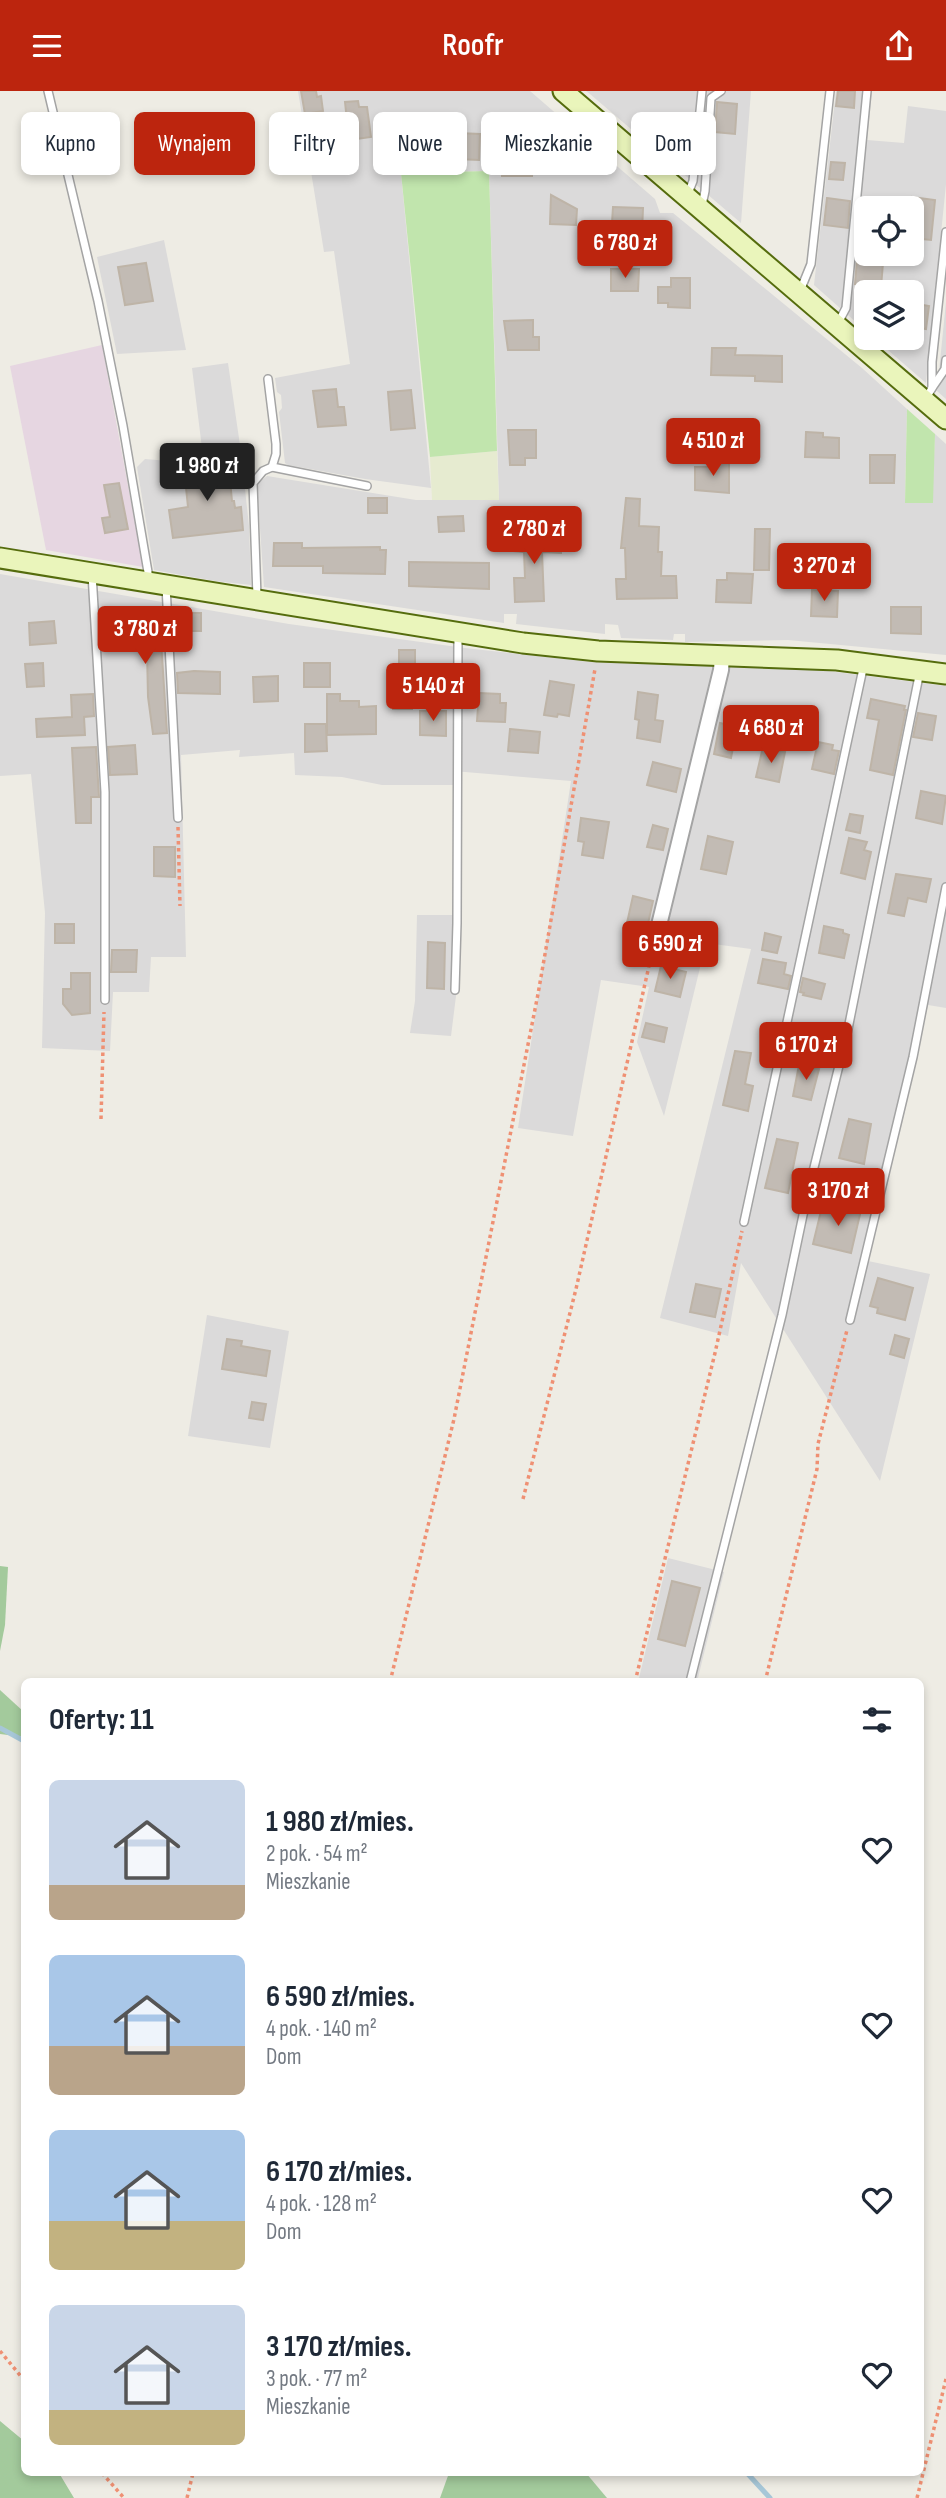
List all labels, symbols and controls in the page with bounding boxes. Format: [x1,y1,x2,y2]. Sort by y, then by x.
text: Roofr [442,26,504,65]
icon: menu [28,27,66,65]
icon: share [880,27,918,65]
chip: Kupno [21,112,120,175]
chip: Wynajem [134,112,255,175]
chip: Filtry [269,112,359,175]
chip: Nowe [373,112,467,175]
chip: Mieszkanie [481,112,617,175]
chip: Dom [631,112,716,175]
map controls [854,196,924,350]
button: locate [854,196,924,266]
pin: 6 780 zł [553,221,697,280]
text: 6 780 zł [593,229,657,257]
button: layers [854,280,924,350]
pin: 4 510 zł [641,419,785,478]
text: 4 510 zł [682,427,744,455]
pin: 1 980 zł [135,443,279,503]
text: 1 980 zł [176,452,238,480]
pin: 2 780 zł [462,507,606,566]
text: 2 780 zł [503,515,565,543]
pin: 3 270 zł [752,543,896,603]
text: 3 270 zł [793,552,855,580]
pin: 3 780 zł [73,607,217,666]
text: 3 780 zł [114,615,176,643]
pin: 5 140 zł [361,663,505,723]
text: 5 140 zł [402,672,464,700]
pin: 4 680 zł [699,705,843,765]
text: 4 680 zł [739,714,803,742]
pin: 6 590 zł [598,921,742,981]
text: 6 590 zł [638,930,702,958]
pin: 6 170 zł [734,1023,878,1082]
text: 6 170 zł [775,1031,837,1059]
pin: 3 170 zł [766,1169,910,1228]
text: 3 170 zł [808,1177,868,1205]
icon: filters [858,1701,896,1739]
text: Oferty: 11 [49,1702,154,1738]
text: 1 980 zł/mies. [266,1804,414,1840]
icon: home [105,1808,189,1892]
icon: heart [858,1831,896,1869]
text: 2 pok. · 54 m² [266,1840,368,1868]
text: Mieszkanie [266,1868,350,1896]
text: 6 590 zł/mies. [266,1979,415,2015]
icon: home [105,1983,189,2067]
icon: heart [858,2006,896,2044]
text: 4 pok. · 140 m² [266,2015,377,2043]
text: Dom [266,2043,302,2071]
text: 6 170 zł/mies. [266,2154,412,2190]
icon: home [105,2158,189,2242]
icon: heart [858,2181,896,2219]
text: 4 pok. · 128 m² [266,2190,377,2218]
text: Dom [266,2218,302,2246]
text: 3 170 zł/mies. [266,2329,412,2365]
icon: home [105,2333,189,2417]
icon: heart [858,2356,896,2394]
text: 3 pok. · 77 m² [266,2365,367,2393]
text: Mieszkanie [266,2393,350,2421]

